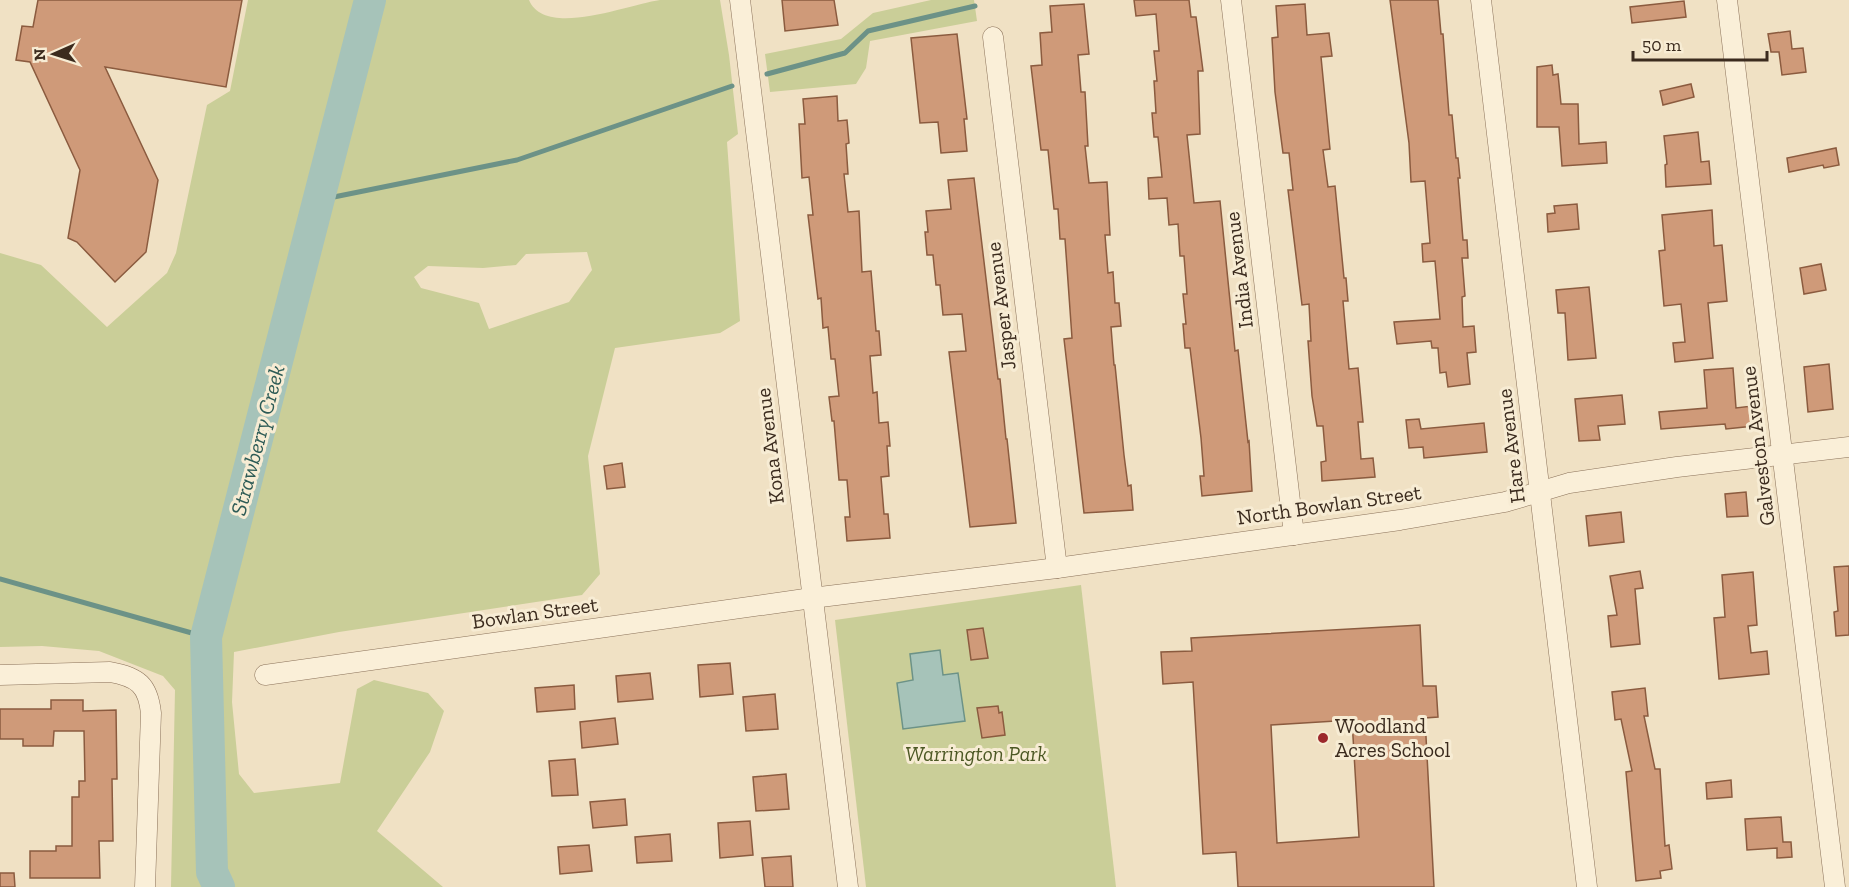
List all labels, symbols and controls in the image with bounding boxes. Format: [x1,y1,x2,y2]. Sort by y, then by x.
north arrow [24,24,84,84]
scale bar [1633,24,1766,62]
text: 50 m [1642,34,1682,56]
text: N [30,48,49,61]
street label: India Avenue [1219,210,1258,330]
street label: Jasper Avenue [980,240,1021,372]
water label: Strawberry Creek [224,362,291,518]
street label: Galveston Avenue [1735,365,1780,527]
street label: Kona Avenue [750,387,789,505]
street label: Hare Avenue [1491,387,1530,505]
street label: North Bowlan Street [1235,479,1423,530]
street label: Bowlan Street [470,591,600,634]
place label: Woodland Acres School [1335,713,1451,762]
marker: Woodland Acres School [1316,731,1330,745]
park label: Warrington Park [905,741,1047,766]

